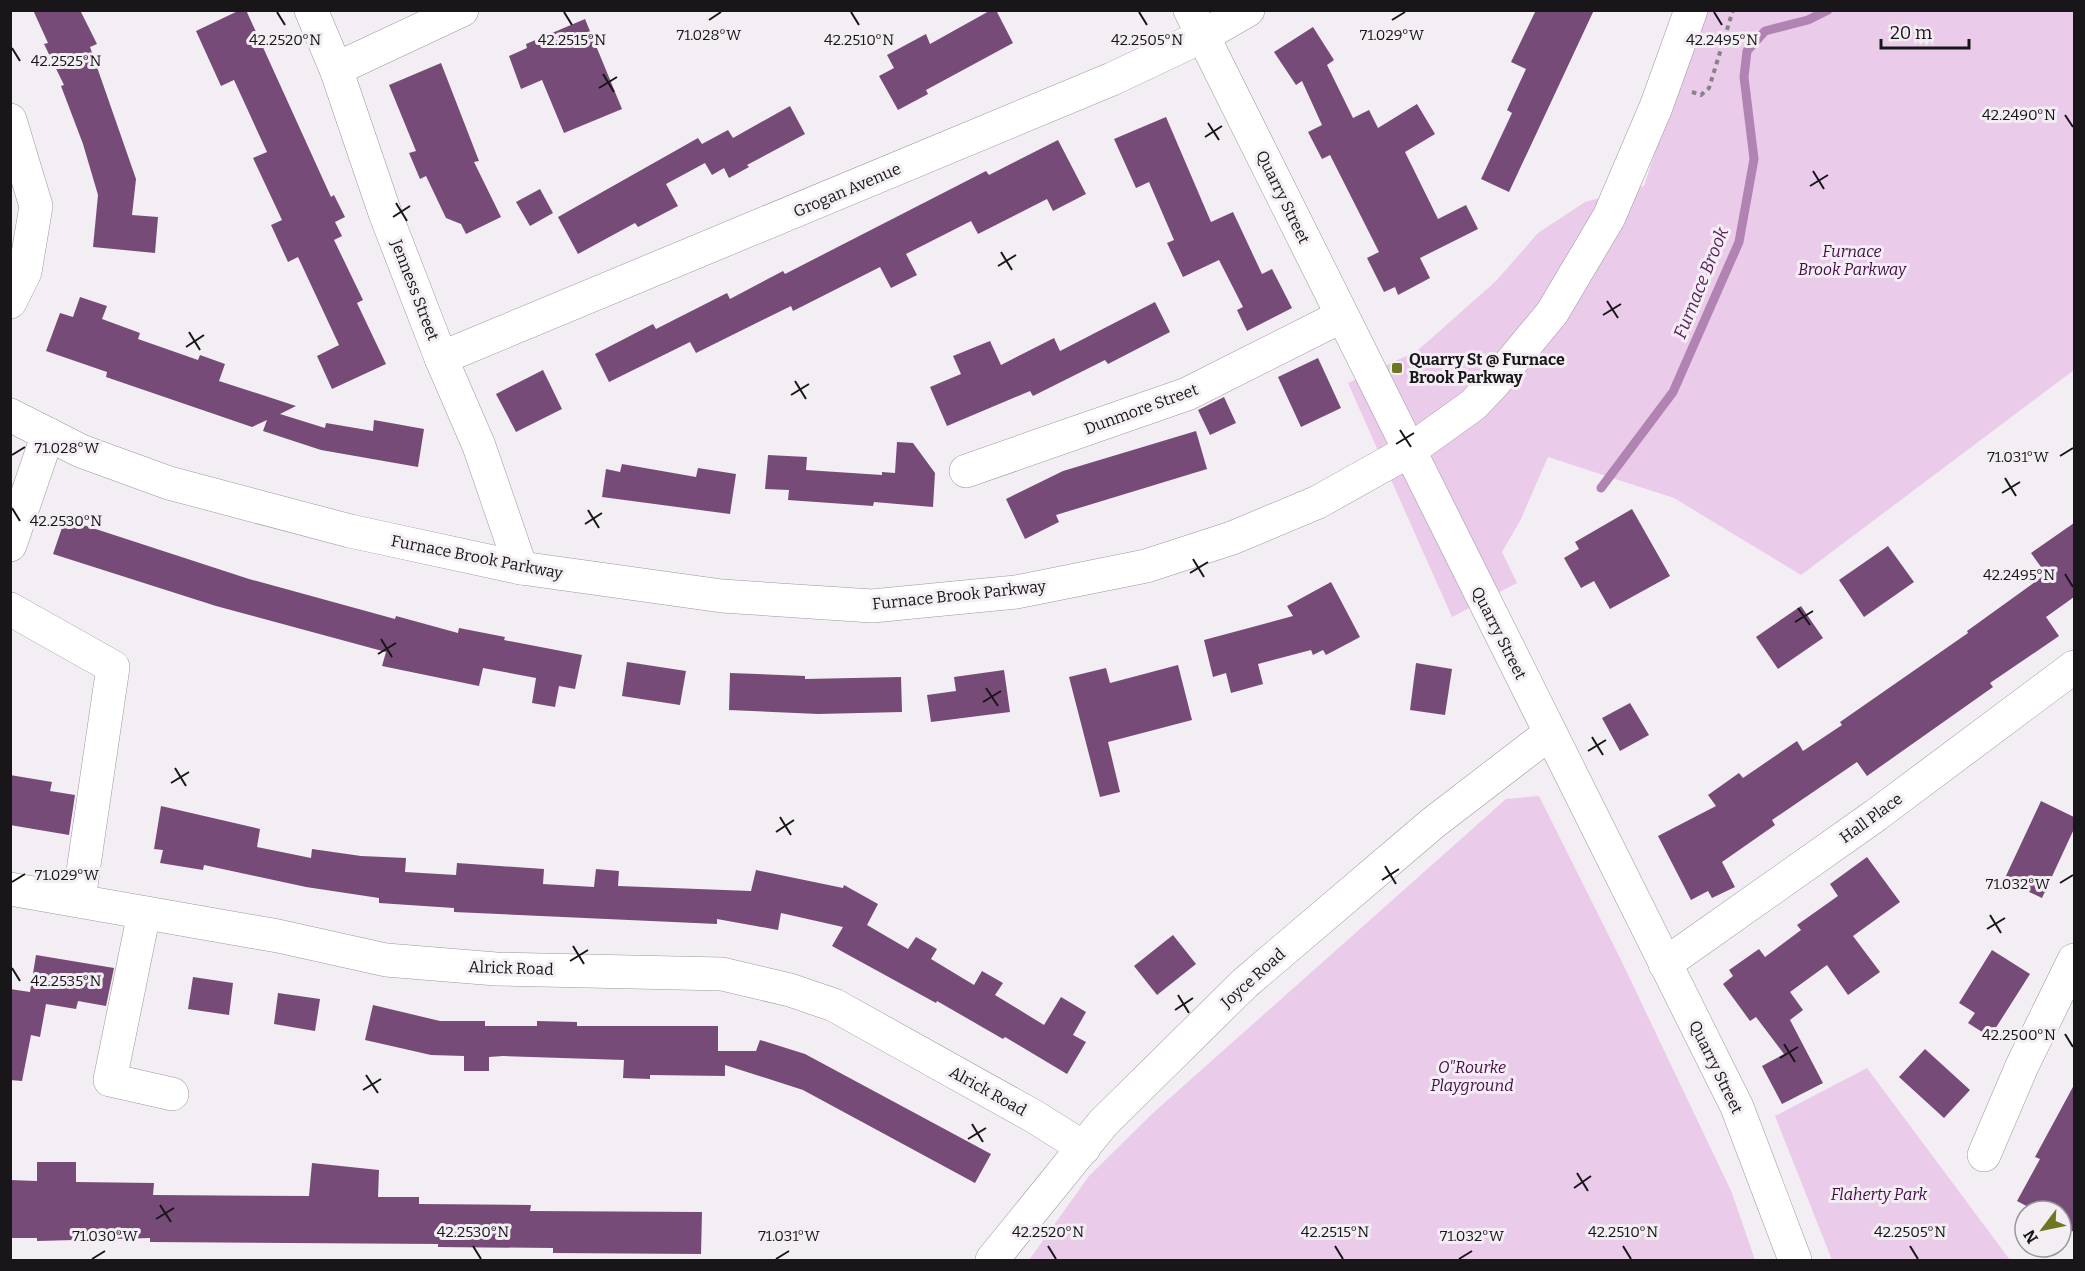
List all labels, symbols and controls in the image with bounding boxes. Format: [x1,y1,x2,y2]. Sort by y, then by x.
scale bar [1881,12,1970,50]
text: 20 m [1890,22,1932,44]
text: 71.028°W [677,26,742,44]
text: 71.029°W [1360,26,1425,44]
text: 42.2520°N [249,31,321,49]
text: 42.2515°N [538,31,606,49]
text: 42.2510°N [824,31,894,49]
text: 42.2505°N [1111,31,1183,49]
text: 42.2495°N [1686,31,1758,49]
text: 42.2525°N [31,52,101,70]
text: 42.2490°N [1982,106,2056,124]
street label: Quarry Street [1252,147,1314,247]
street label: Grogan Avenue [790,159,904,221]
water label: Furnace Brook [1669,224,1733,342]
street label: Jenness Street [387,236,443,343]
park label: Furnace Brook Parkway [1798,242,1907,279]
place label: Quarry St @ Furnace Brook Parkway [1409,350,1565,387]
marker: Quarry St @ Furnace Brook Parkway [1390,361,1404,375]
street label: Dunmore Street [1082,380,1201,438]
text: 71.028°W [35,439,100,457]
text: 71.031°W [1987,448,2049,466]
text: 42.2530°N [30,512,102,530]
street label: Furnace Brook Parkway [390,531,565,583]
text: 42.2495°N [1983,566,2055,584]
street label: Furnace Brook Parkway [871,576,1047,614]
street label: Quarry Street [1467,583,1531,683]
street label: Hall Place [1836,789,1906,847]
text: 71.029°W [35,866,100,884]
text: 71.032°W [1986,875,2051,893]
street label: Joyce Road [1216,944,1289,1012]
street label: Alrick Road [468,957,554,979]
text: 42.2535°N [31,972,102,990]
street label: Quarry Street [1685,1017,1747,1117]
text: 42.2500°N [1982,1026,2056,1044]
park label: O"Rourke Playground [1430,1058,1514,1095]
street label: Alrick Road [946,1062,1030,1120]
park label: Flaherty Park [1831,1185,1928,1204]
north arrow [2013,1199,2073,1259]
text: 42.2530°N [437,1223,509,1241]
text: 42.2520°N [1012,1223,1084,1241]
text: 42.2515°N [1301,1223,1369,1241]
text: 42.2510°N [1588,1223,1658,1241]
text: 42.2505°N [1874,1223,1946,1241]
text: N [2019,1226,2042,1247]
text: 71.030°W [72,1227,138,1245]
text: 71.031°W [758,1227,820,1245]
text: 71.032°W [1440,1227,1505,1245]

